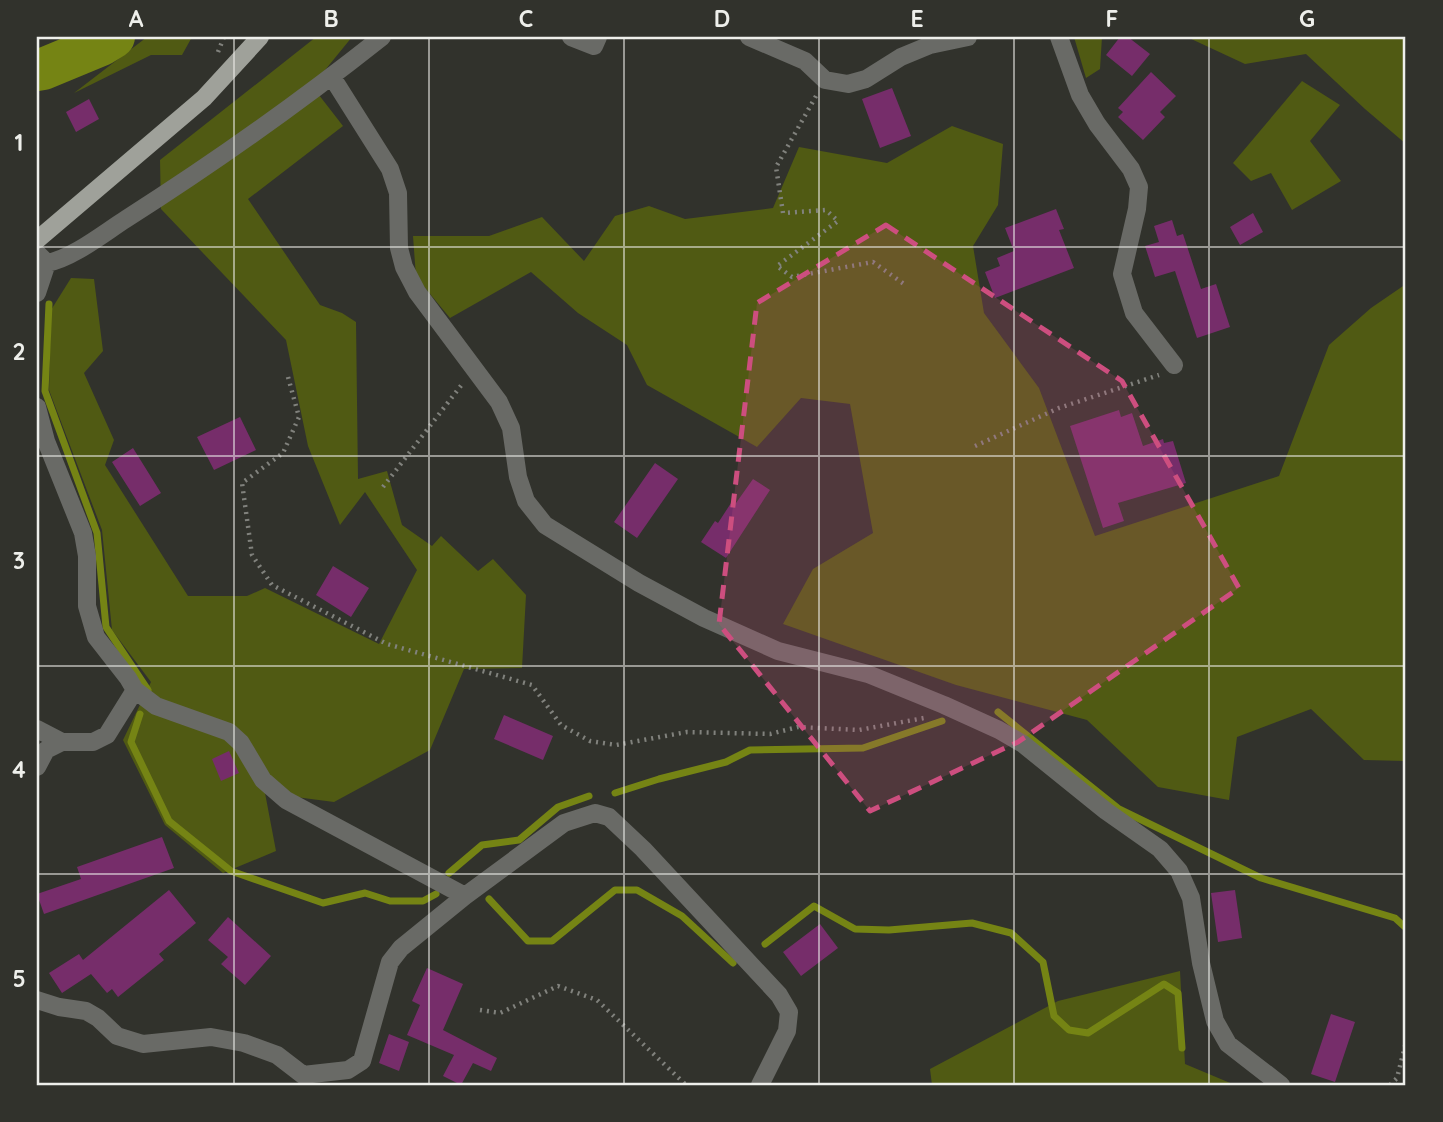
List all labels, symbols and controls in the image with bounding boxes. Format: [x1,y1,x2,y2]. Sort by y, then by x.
text: A [129,4,144,33]
text: B [323,4,339,33]
text: C [519,4,533,33]
text: D [714,4,730,33]
text: E [910,4,924,33]
text: F [1106,4,1118,33]
text: G [1299,4,1315,33]
text: 1 [15,128,23,157]
text: 2 [12,337,26,366]
text: 3 [13,546,25,575]
text: 4 [12,755,26,784]
text: 5 [12,964,26,993]

